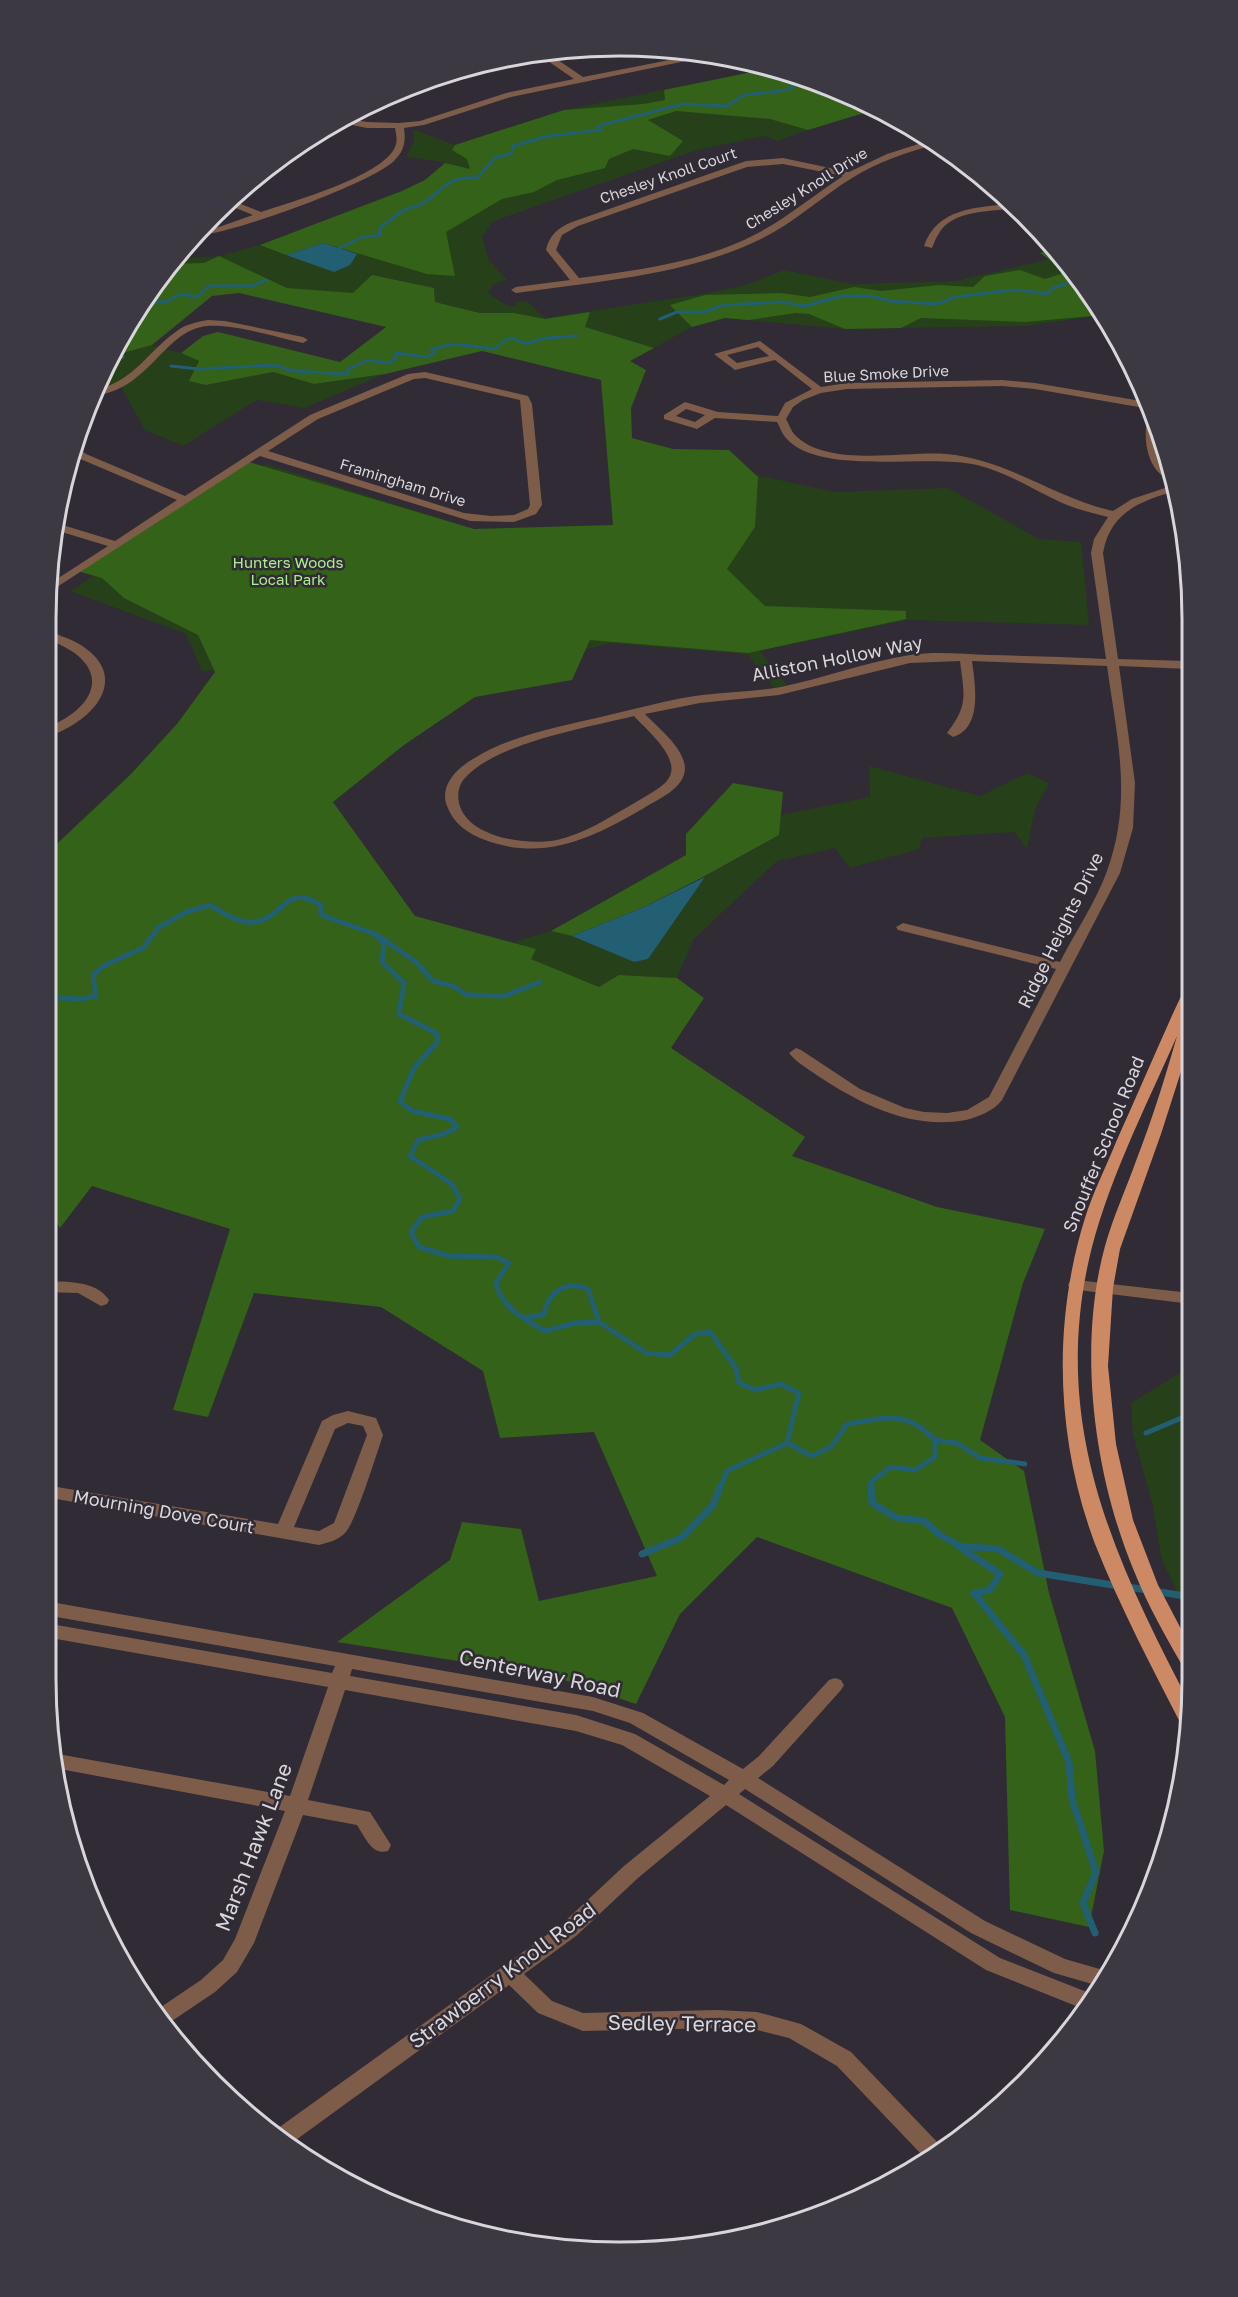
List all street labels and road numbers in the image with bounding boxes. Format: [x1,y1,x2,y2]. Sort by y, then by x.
street label: Chesley Knoll Court [597,143,739,207]
street label: Chesley Knoll Drive [742,143,871,233]
street label: Blue Smoke Drive [823,361,950,385]
street label: Framingham Drive [338,454,468,510]
street label: Alliston Hollow Way [750,631,924,685]
street label: Ridge Heights Drive [1013,848,1107,1012]
street label: Snouffer School Road [1058,1053,1148,1235]
street label: Mourning Dove Court [72,1484,256,1538]
street label: Centerway Road [457,1643,623,1703]
street label: Marsh Hawk Lane [209,1759,297,1935]
street label: Strawberry Knoll Road [403,1896,601,2054]
street label: Sedley Terrace [607,2009,757,2037]

